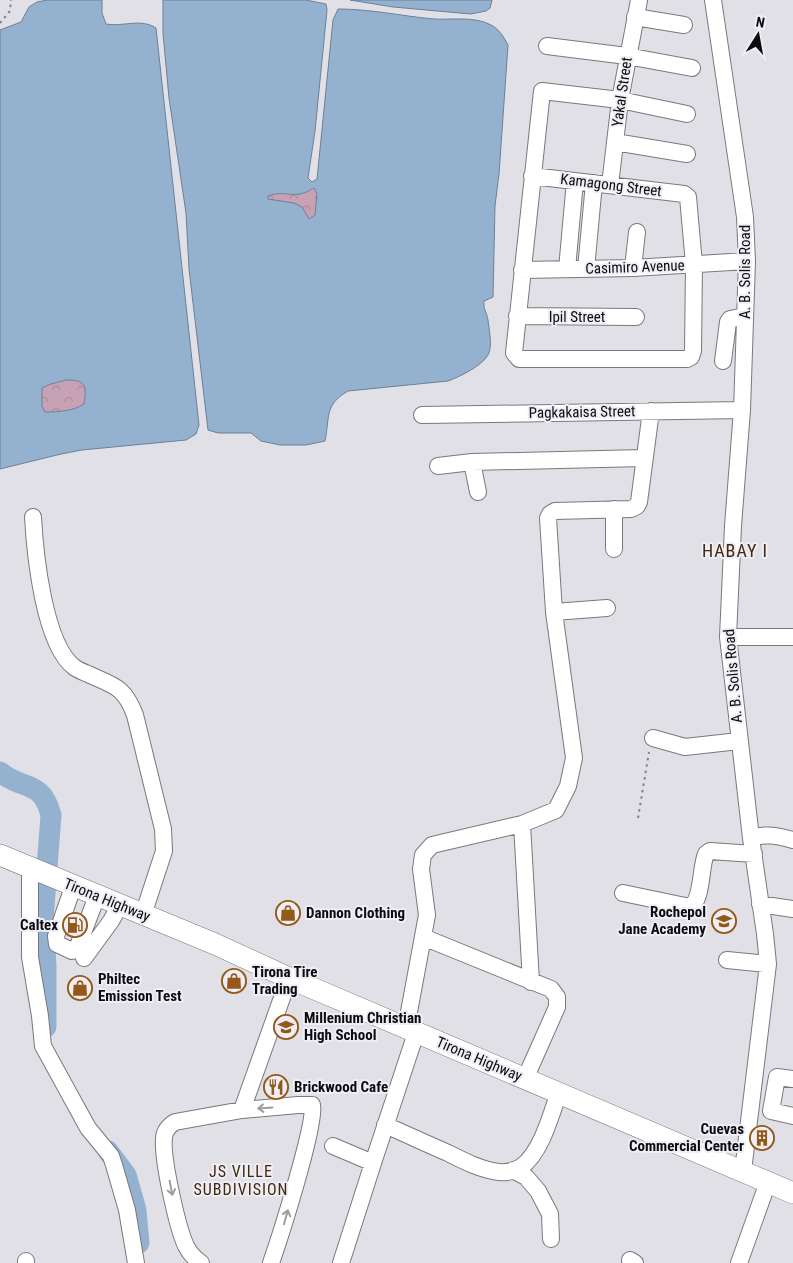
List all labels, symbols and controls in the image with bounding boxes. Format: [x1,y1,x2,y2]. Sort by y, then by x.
north arrow [733,10,783,60]
text: N [755,14,766,31]
street label: Yakal Street [608,56,636,128]
street label: Kamagong Street [559,170,663,200]
street label: A. B. Solis Road [736,225,754,319]
street label: Casimiro Avenue [585,256,685,278]
street label: Ipil Street [549,308,605,326]
street label: Pagkakaisa Street [528,402,636,422]
district label: HABAY I [702,540,768,561]
street label: A. B. Solis Road [720,628,746,724]
street label: Tirona Highway [61,875,153,925]
shop icon: Dannon Clothing [275,900,301,926]
place label: Rochepol Jane Academy [618,903,706,938]
place label: Dannon Clothing [306,904,405,922]
school or university icon: Rochepol Jane Academy [711,908,737,934]
fuel station icon: Caltex [62,912,88,938]
place label: Caltex [20,916,58,934]
place label: Tirona Tire Trading [252,963,317,998]
shop icon: Tirona Tire Trading [221,968,247,994]
place label: Philtec Emission Test [98,970,182,1005]
shop icon: Philtec Emission Test [67,975,93,1001]
place label: Millenium Christian High School [304,1009,421,1044]
school or university icon: Millenium Christian High School [273,1014,299,1040]
street label: Tirona Highway [433,1033,525,1085]
restaurant icon: Brickwood Cafe [263,1074,289,1100]
place label: Brickwood Cafe [294,1078,388,1096]
one-way arrow [257,1103,273,1112]
place label: Cuevas Commercial Center [629,1120,744,1155]
building icon: Cuevas Commercial Center [749,1125,775,1151]
district label: JS VILLE SUBDIVISION [194,1162,288,1199]
one-way arrow [167,1180,177,1196]
one-way arrow [281,1209,291,1225]

